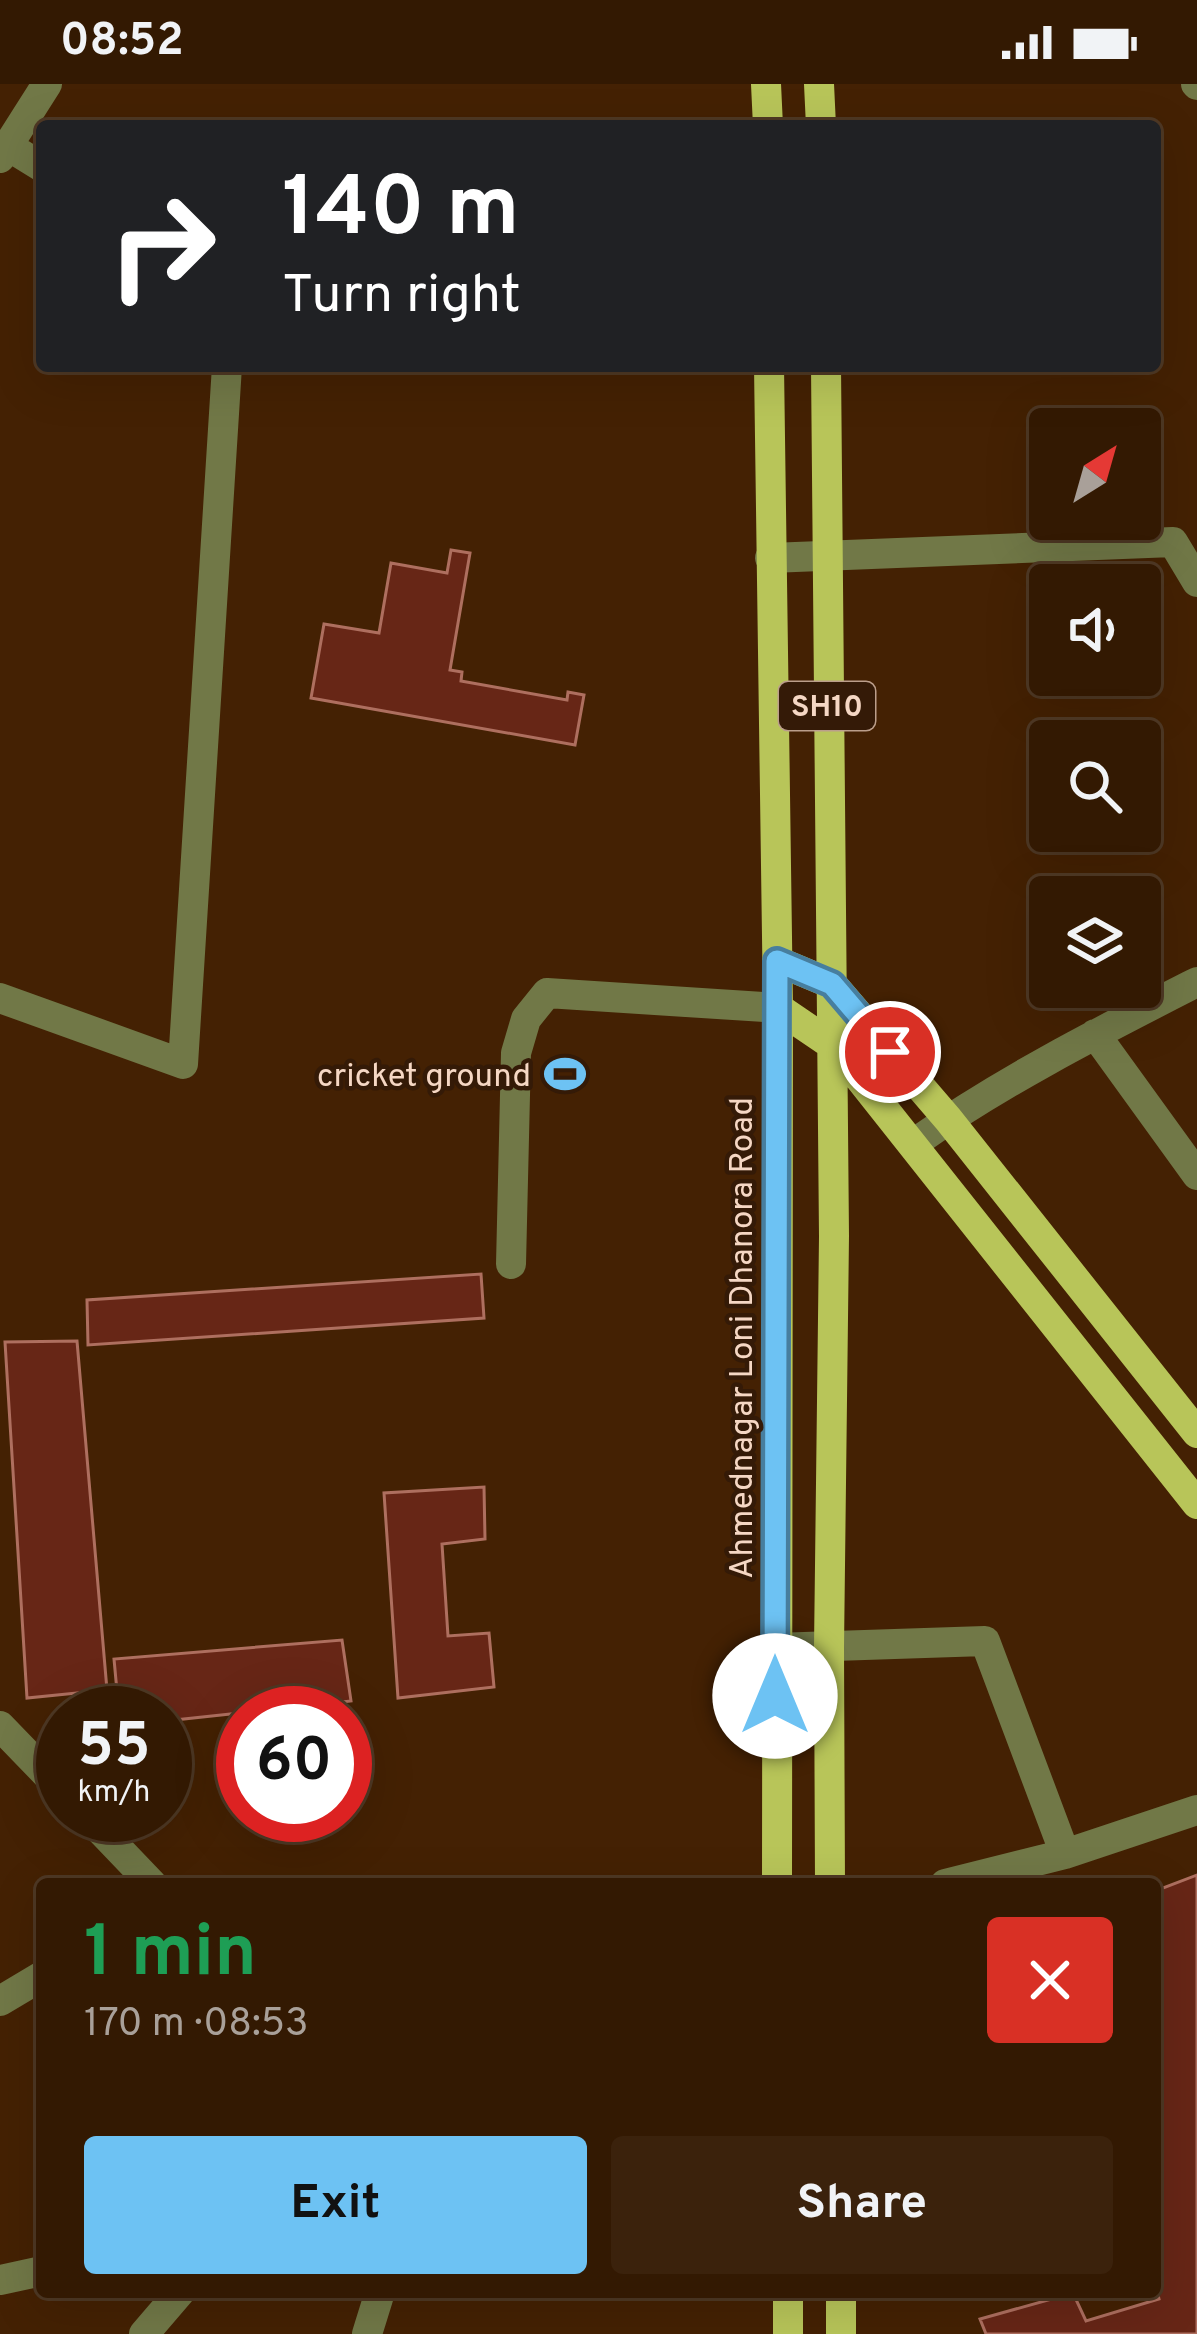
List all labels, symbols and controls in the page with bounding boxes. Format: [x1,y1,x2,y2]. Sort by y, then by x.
text: 08:52 [60,14,184,71]
text: 140 m [282,159,519,265]
icon: right [84,168,240,324]
text: Turn right [282,263,521,332]
north arrow [1029,408,1161,540]
map controls [1029,408,1161,1008]
button: sound [1029,564,1161,696]
road number: SH10 [779,682,875,730]
button: search [1029,720,1161,852]
button: layers [1029,876,1161,1008]
pin [839,1001,941,1103]
icon: arrive [857,1019,923,1085]
sports icon: cricket ground [542,1051,588,1097]
place label: cricket ground [317,1057,531,1099]
street label: Ahmednagar Loni Dhanora Road [723,1097,765,1579]
position arrow [712,1633,838,1759]
speed limit sign: 60 [216,1686,372,1842]
text: 55 [77,1711,151,1787]
text: km/h [78,1775,150,1812]
text: 1 min [84,1910,257,2002]
button: close [987,1917,1113,2043]
text: 170 m · 08:53 [84,2001,308,2050]
button: Exit [84,2136,587,2274]
button: Share [611,2136,1113,2274]

